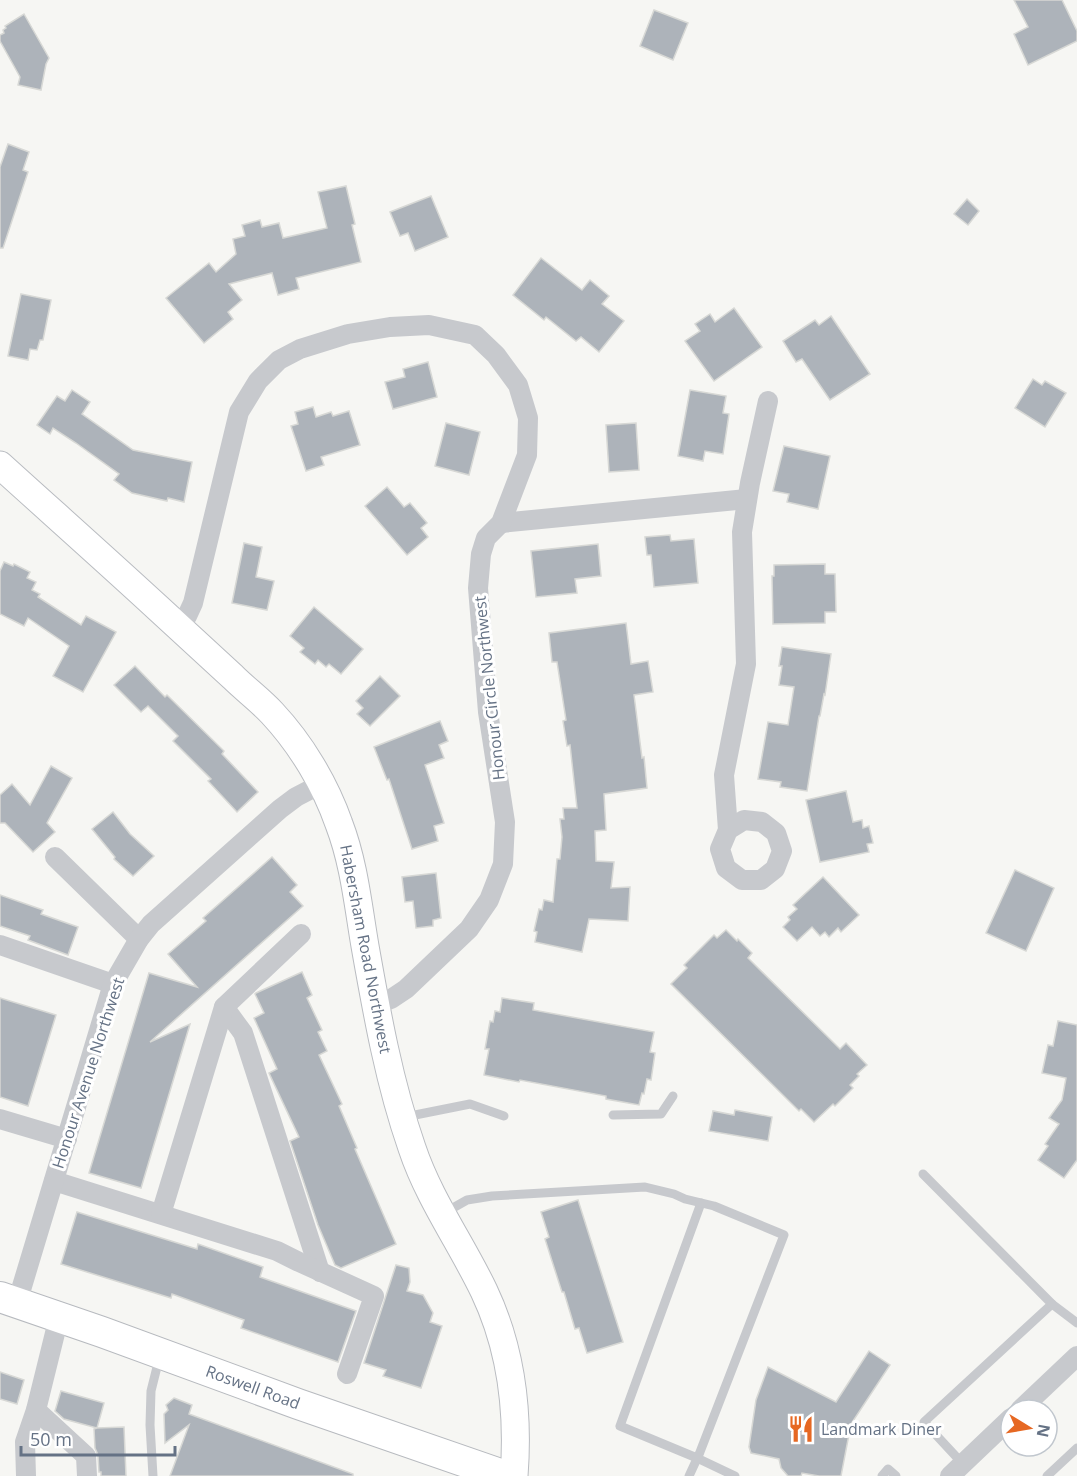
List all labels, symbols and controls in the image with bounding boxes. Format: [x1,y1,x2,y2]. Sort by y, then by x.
street label: Honour Circle Northwest [468,594,510,781]
street label: Habersham Road Northwest [335,843,397,1055]
street label: Honour Avenue Northwest [47,974,129,1171]
street label: Roswell Road [203,1360,303,1414]
north arrow [999,1398,1059,1458]
restaurant icon: Landmark Diner [786,1414,816,1444]
place label: Landmark Diner [821,1418,942,1440]
scale bar [21,1419,176,1457]
text: N [1032,1422,1056,1439]
text: 50 m [30,1427,72,1451]

